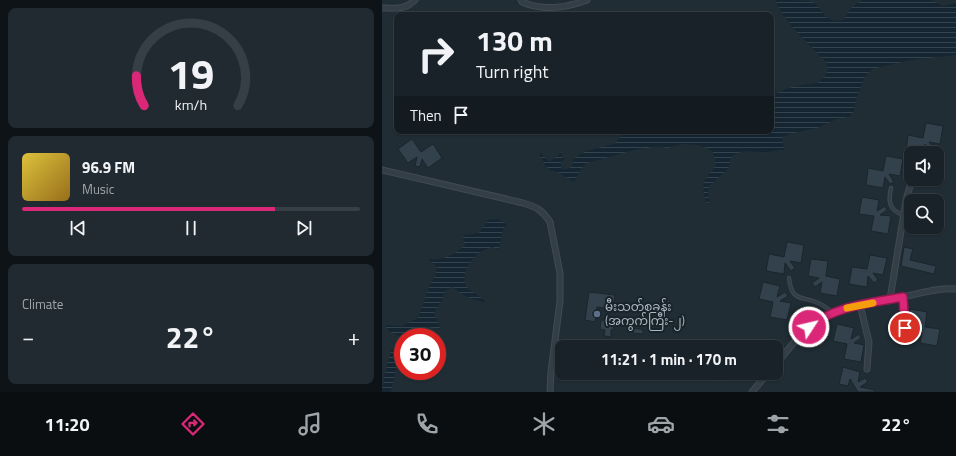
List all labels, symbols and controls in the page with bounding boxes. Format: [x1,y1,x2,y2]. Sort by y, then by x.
text: 130 m [476,19,553,62]
icon: right [410,28,462,80]
text: 19 [168,42,214,105]
text: Turn right [476,58,549,85]
text: km/h [175,94,207,116]
text: Then [410,104,442,127]
icon: arrive [450,104,472,126]
map controls [904,146,944,234]
button: sound [904,146,944,186]
text: 96.9 FM [82,156,135,179]
text: Music [82,179,114,199]
button: search [904,194,944,234]
icon: previous [67,217,89,239]
icon: pause [180,217,202,239]
icon: next [293,217,315,239]
text: Climate [22,294,63,314]
place label: မီးသတ်စခန်း (အကွက်ကြီး-၂) [605,297,685,331]
position arrow [788,306,830,348]
marker: မီးသတ်စခန်း (အကွက်ကြီး-၂) [592,309,602,319]
pin [888,311,922,345]
text: 22° [166,314,216,360]
icon: arrive [894,317,916,339]
text: − [22,320,34,354]
text: + [348,320,360,354]
speed limit sign: 30 [394,328,446,380]
text: 11:21 · 1 min · 170 m [601,348,737,371]
icon: directions [179,410,207,438]
icon: music [296,410,324,438]
icon: phone [413,410,441,438]
icon: climate [530,410,558,438]
icon: car [647,410,675,438]
icon: filters [764,410,792,438]
text: 11:20 [45,411,89,438]
text: 22° [881,411,911,438]

